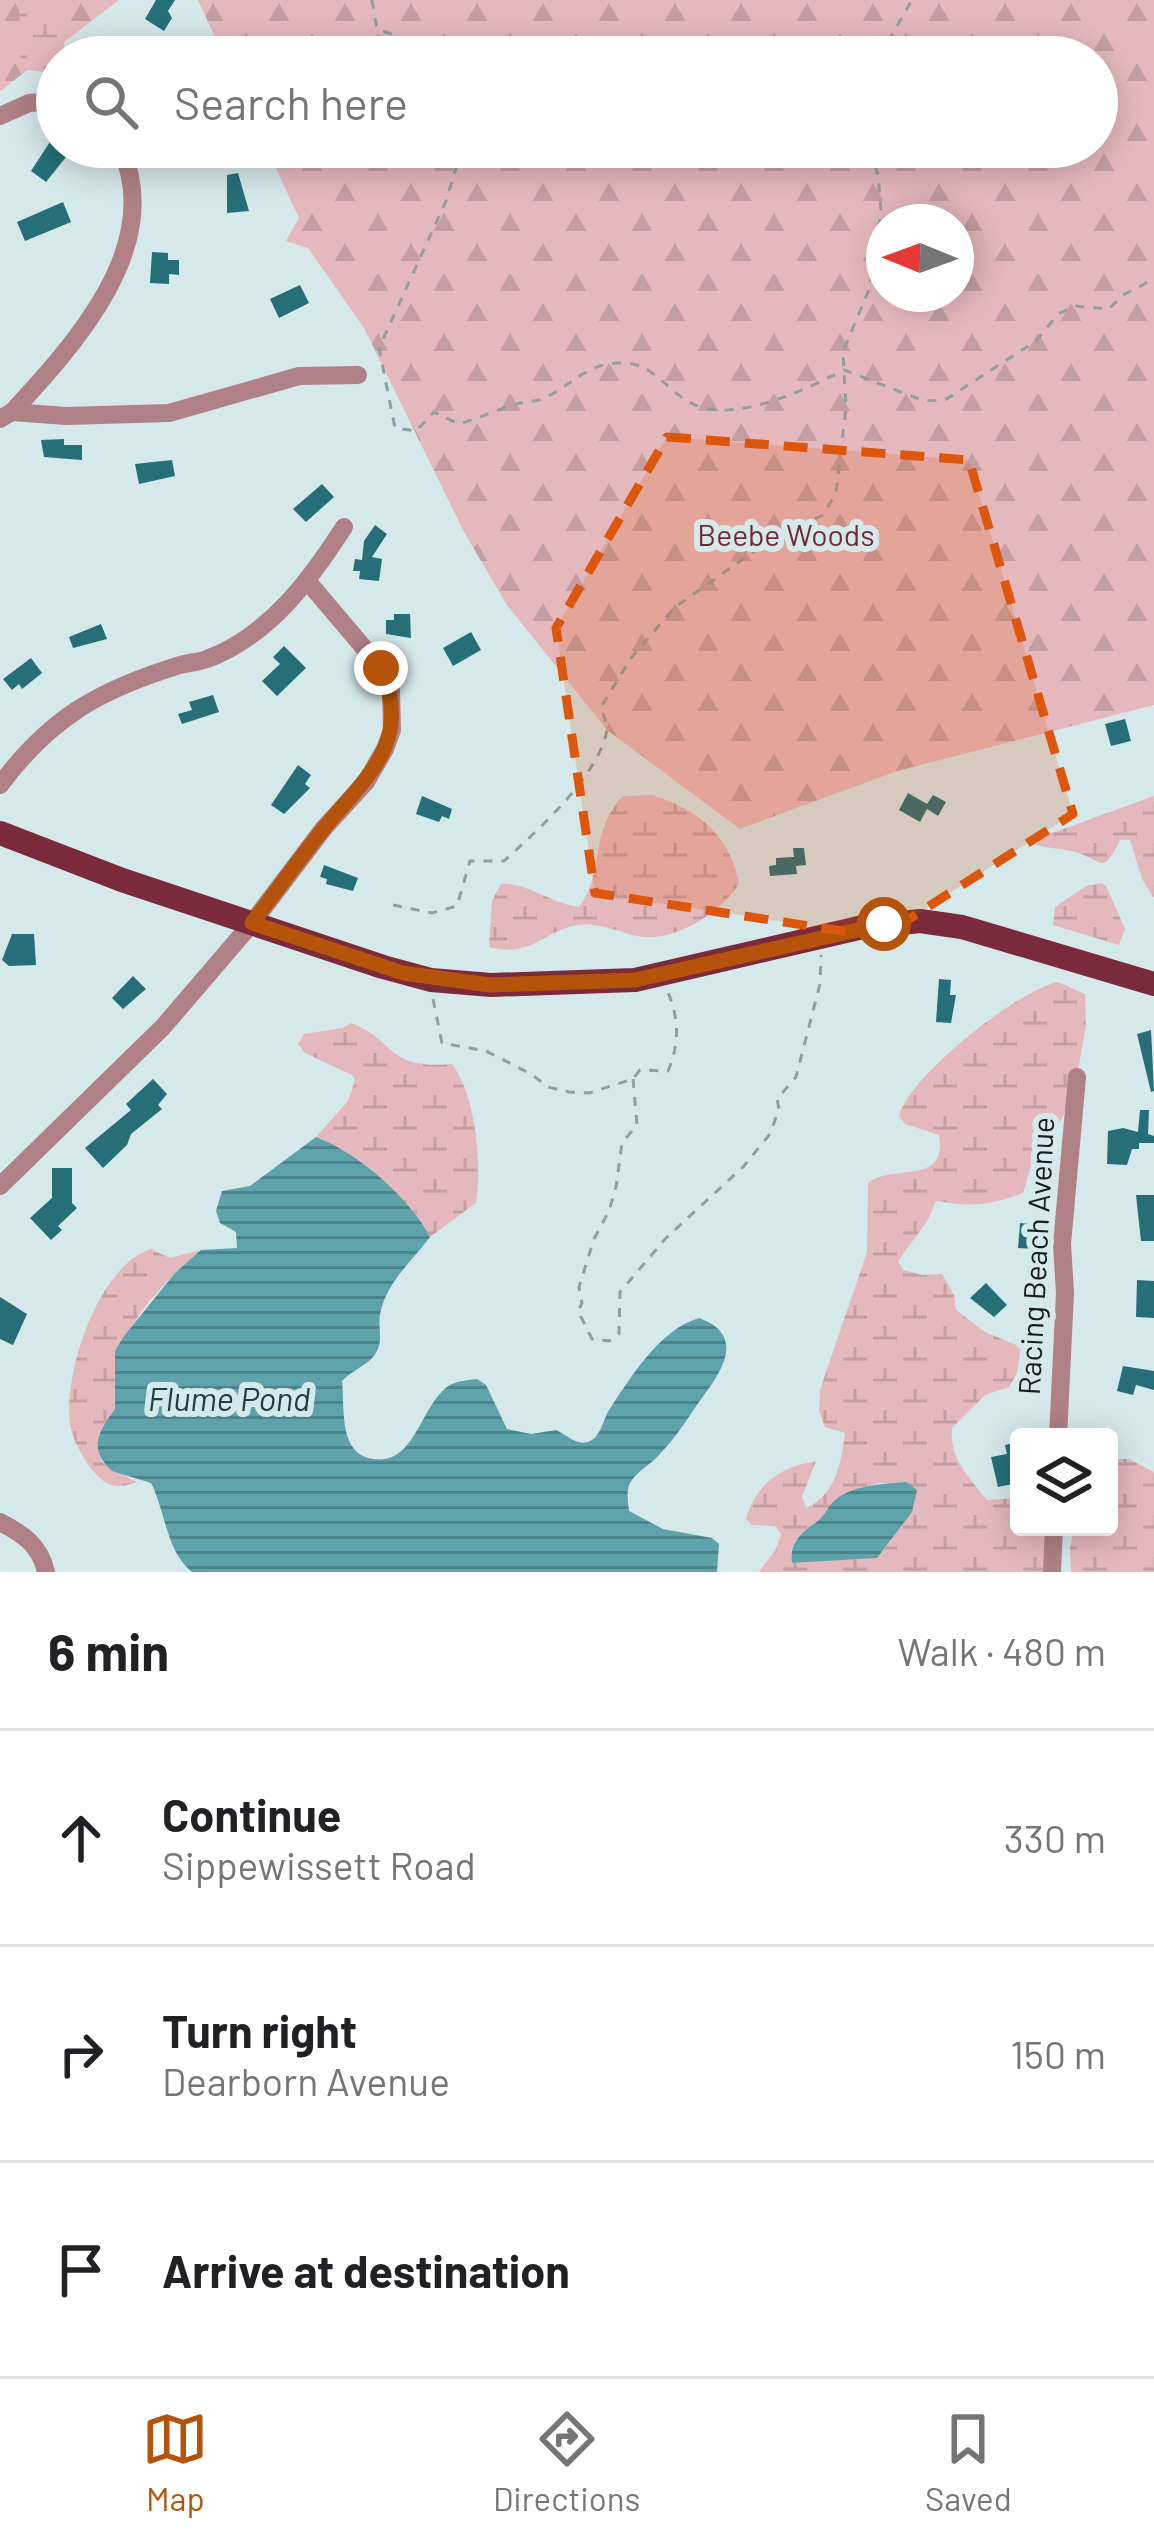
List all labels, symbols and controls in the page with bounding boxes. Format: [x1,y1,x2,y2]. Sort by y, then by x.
search box [36,36,1118,168]
icon: search [78,69,144,135]
text: Search here [174,75,408,129]
north arrow [866,204,974,312]
park label: Beebe Woods [697,516,875,552]
route end [354,641,408,695]
route start [857,897,911,951]
street label: Racing Beach Avenue [1010,1116,1060,1396]
water label: Flume Pond [148,1378,311,1418]
map controls [1010,1428,1118,1536]
button: layers [1010,1428,1118,1536]
text: 6 min [48,1620,169,1681]
text: Walk · 480 m [897,1627,1106,1674]
text: Continue [162,1787,341,1841]
icon: ahead [48,1805,114,1871]
text: 330 m [1004,1814,1106,1861]
text: Sippewissett Road [162,1841,476,1888]
text: Turn right [162,2003,357,2057]
icon: right [48,2021,114,2087]
text: 150 m [1010,2030,1106,2077]
text: Dearborn Avenue [162,2057,450,2104]
icon: arrive [48,2237,114,2303]
text: Arrive at destination [162,2243,570,2297]
tab: Map [142,2406,208,2518]
tab: Directions [493,2406,640,2518]
tab: Saved [925,2406,1012,2518]

